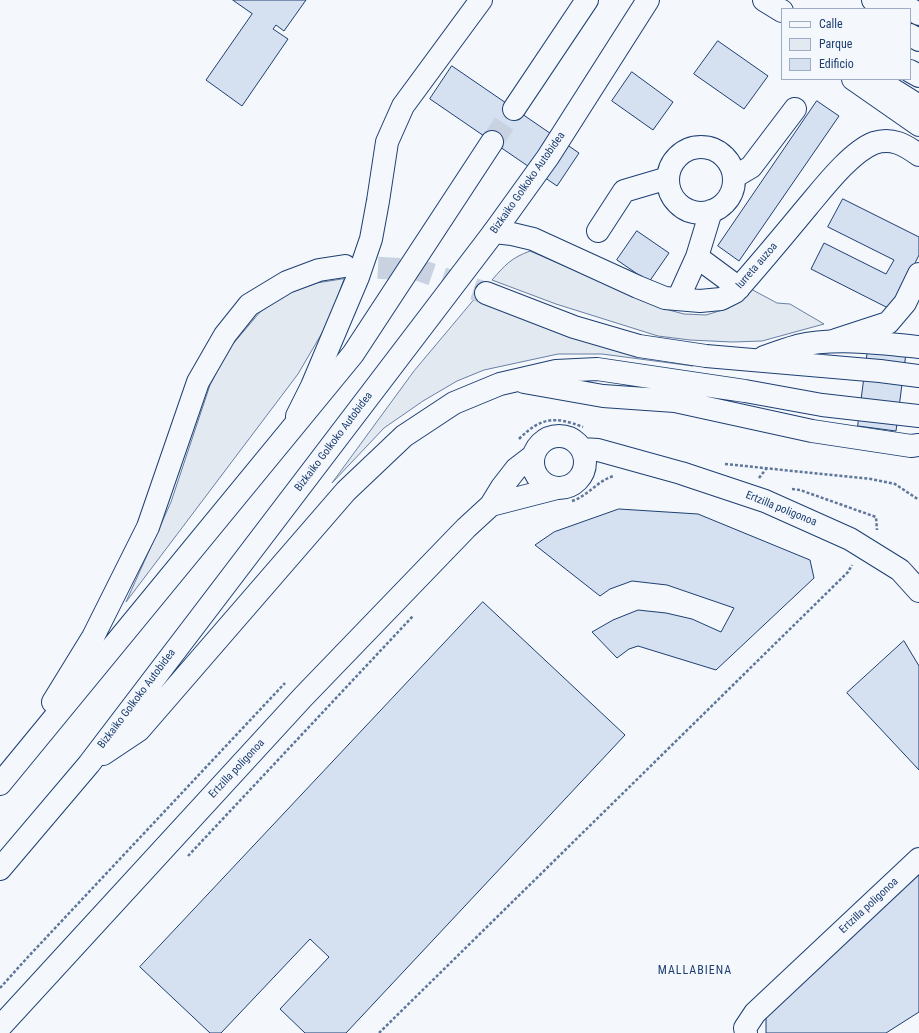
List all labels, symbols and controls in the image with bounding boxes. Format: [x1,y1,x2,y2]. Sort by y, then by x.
legend [781,8,911,80]
text: Calle [819,17,843,31]
text: Parque [819,37,852,51]
text: Edificio [819,57,854,71]
street label: Bizkaiko Golkoko Autobidea [488,130,568,236]
street label: Iurreta auzoa [733,240,781,292]
street label: Bizkaiko Golkoko Autobidea [292,390,376,494]
street label: Ertzilla poligonoa [743,489,819,529]
street label: Bizkaiko Golkoko Autobidea [95,647,179,751]
street label: Ertzilla poligonoa [206,737,268,801]
street label: Ertzilla poligonoa [837,875,901,937]
district label: MALLABIENA [658,964,732,978]

